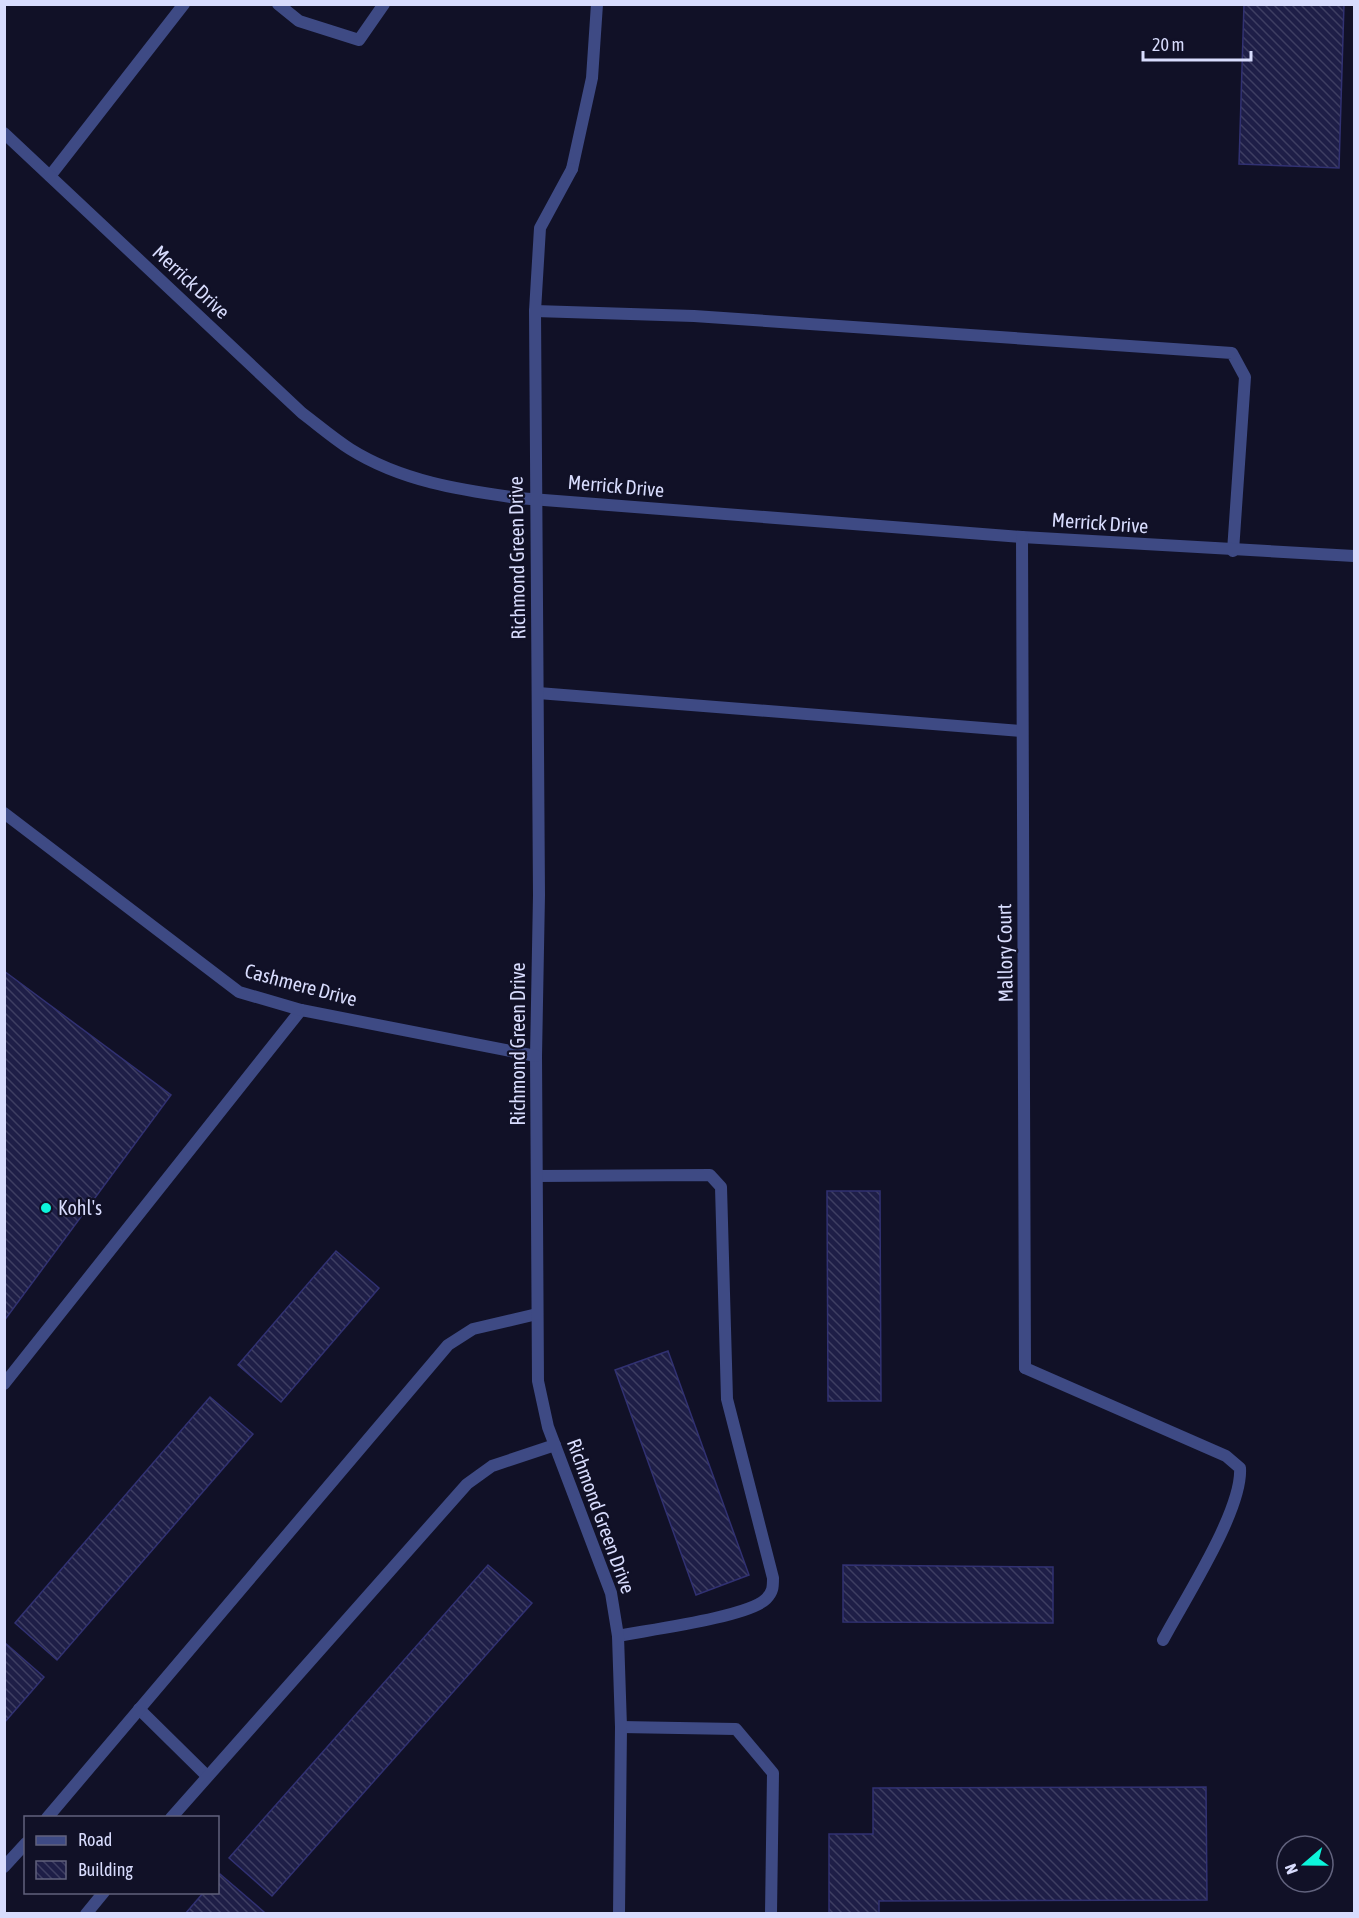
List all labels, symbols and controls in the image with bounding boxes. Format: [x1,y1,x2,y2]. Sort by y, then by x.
scale bar [1143,24,1251,62]
text: 20 m [1152,34,1184,55]
street label: Merrick Drive [148,240,235,323]
street label: Merrick Drive [567,470,665,501]
street label: Richmond Green Drive [504,476,529,640]
street label: Merrick Drive [1051,508,1149,537]
street label: Mallory Court [992,903,1017,1003]
street label: Cashmere Drive [243,959,360,1011]
street label: Richmond Green Drive [506,962,529,1126]
place label: Kohl's [58,1196,102,1219]
marker: Kohl's [39,1201,53,1215]
street label: Richmond Green Drive [563,1435,640,1596]
legend [24,1816,219,1894]
text: Road [78,1829,112,1850]
north arrow [1275,1834,1335,1894]
text: Building [78,1859,133,1880]
text: N [1281,1862,1301,1877]

